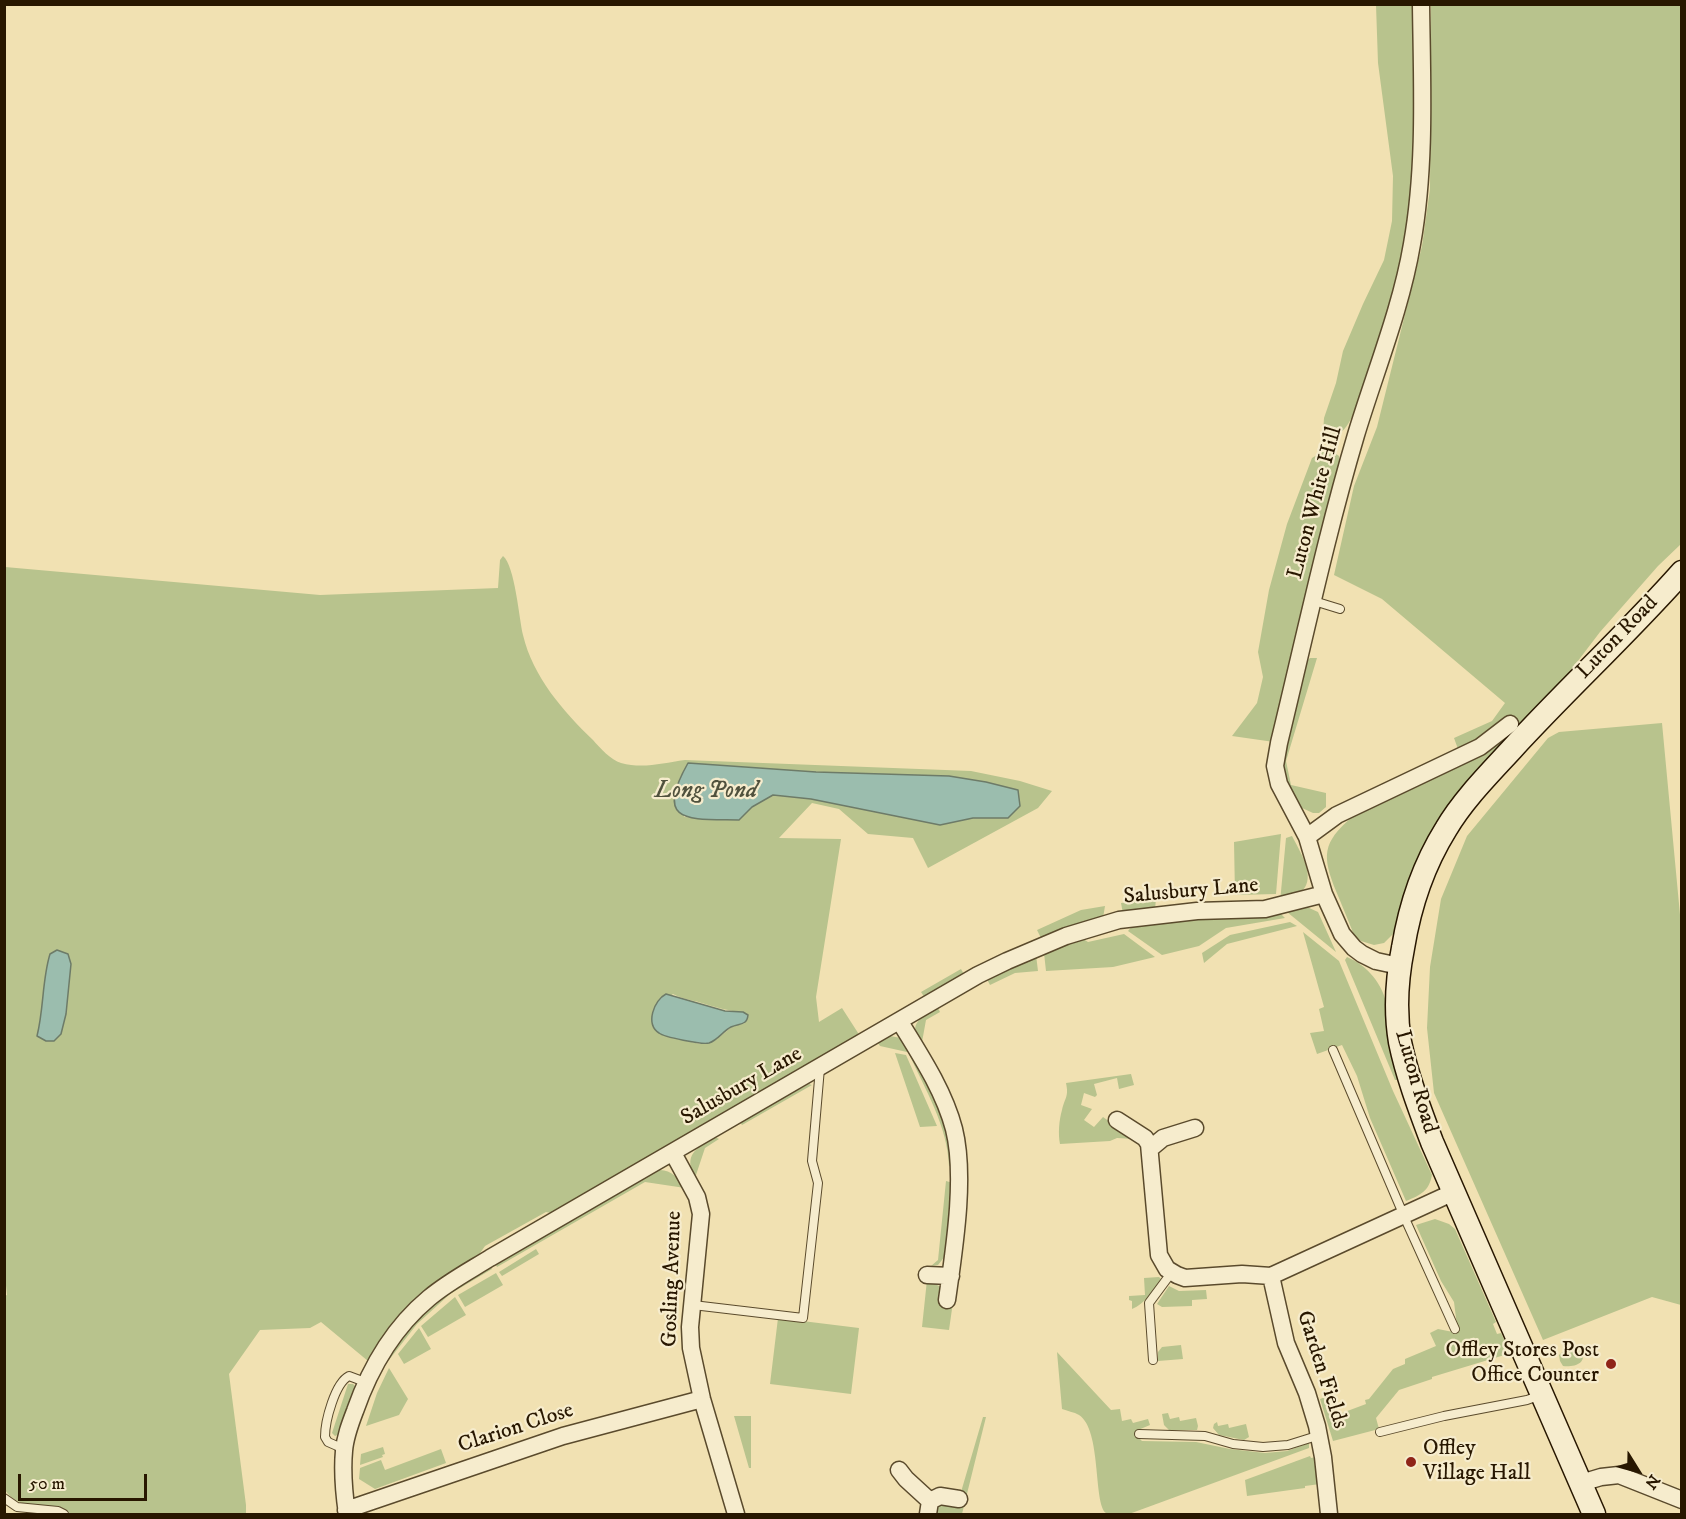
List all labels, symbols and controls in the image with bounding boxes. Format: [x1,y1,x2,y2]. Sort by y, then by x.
street label: Luton White Hill [1283,424,1349,582]
street label: Luton Road [1572,591,1664,685]
water label: Long Pond [655,778,757,806]
street label: Salusbury Lane [1122,873,1260,911]
street label: Luton Road [1388,1027,1442,1137]
street label: Salusbury Lane [677,1042,807,1132]
street label: Gosling Avenue [657,1211,689,1347]
street label: Garden Fields [1290,1308,1352,1432]
place label: Offley Stores Post Office Counter [1446,1338,1599,1390]
marker: Offley Stores Post Office Counter [1604,1357,1618,1371]
street label: Clarion Close [455,1398,577,1460]
place label: Offley Village Hall [1423,1436,1531,1488]
north arrow [1608,1441,1668,1501]
marker: Offley Village Hall [1404,1455,1418,1469]
scale bar [21,1462,150,1500]
text: N [1640,1471,1664,1493]
text: 50 m [29,1473,65,1495]

